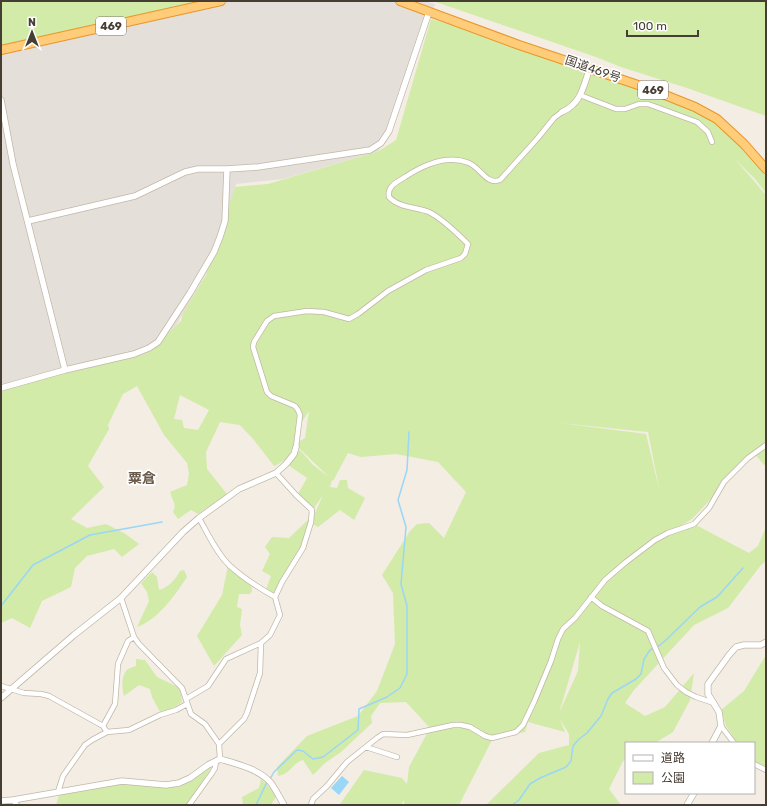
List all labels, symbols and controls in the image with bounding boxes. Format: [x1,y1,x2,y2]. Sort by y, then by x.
north arrow [12,12,52,52]
scale bar [627,12,698,38]
text: N [28,16,36,29]
road number: 469 [96,17,126,35]
text: 100 m [633,19,667,33]
street label: 国道469号 [563,53,623,85]
road number: 469 [638,81,668,99]
district label: 粟倉 [128,470,156,487]
legend [625,742,755,794]
text: 道路 [661,751,685,765]
text: 公園 [661,771,685,785]

